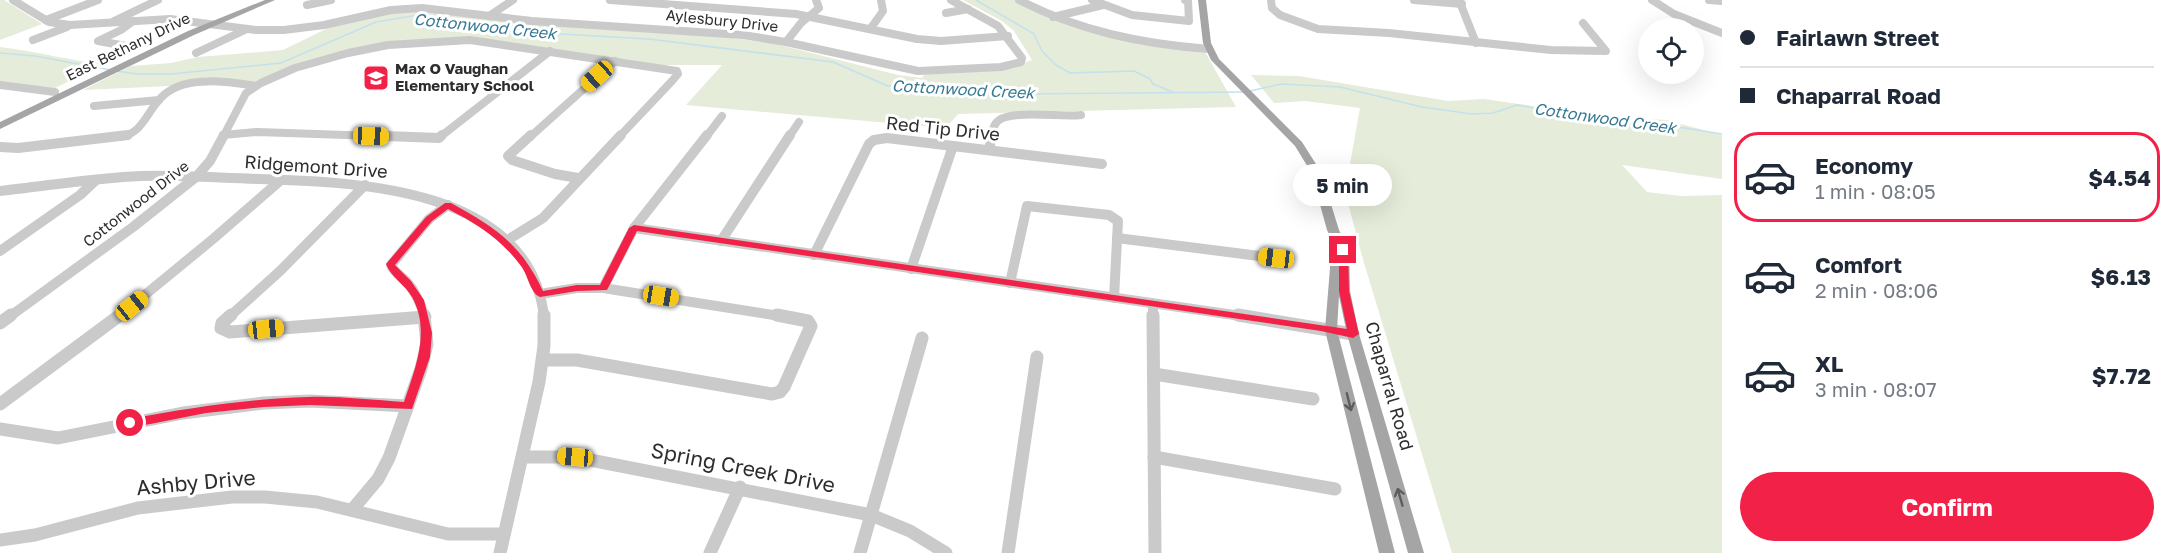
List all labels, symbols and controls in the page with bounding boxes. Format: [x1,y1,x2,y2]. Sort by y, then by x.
street label: Aylesbury Drive [665,5,779,35]
street label: East Bethany Drive [63,8,193,84]
water label: Cottonwood Creek [413,9,559,44]
map controls [1638,18,1704,84]
button: locate [1638,18,1704,84]
text: Fairlawn Street [1776,24,1939,51]
car [578,57,616,95]
place label: Max O Vaughan Elementary School [395,59,534,94]
school or university icon: Max O Vaughan Elementary School [361,63,391,93]
water label: Cottonwood Creek [891,75,1037,103]
text: Chaparral Road [1776,82,1941,109]
water label: Cottonwood Creek [1533,98,1679,138]
street label: Red Tip Drive [885,111,1001,145]
car [353,126,389,146]
street label: Ridgemont Drive [244,150,388,182]
icon: car [1743,150,1797,204]
text: Economy [1815,152,1913,179]
street label: Cottonwood Drive [79,156,192,250]
callout: 5 min [1294,163,1392,205]
text: $4.54 [2088,164,2151,191]
text: 5 min [1316,173,1369,197]
text: 1 min · 08:05 [1815,179,1936,203]
route end [1329,236,1356,263]
car [1257,247,1295,269]
icon: car [1743,249,1797,303]
text: Comfort [1815,251,1902,278]
text: $6.13 [2090,263,2151,290]
text: 2 min · 08:06 [1815,278,1938,302]
car [642,284,680,308]
car [112,288,152,324]
car [247,318,285,340]
street label: Chaparral Road [1361,319,1419,453]
icon: car [1743,348,1797,402]
text: XL [1815,350,1843,377]
text: $7.72 [2092,362,2151,389]
text: 3 min · 08:07 [1815,377,1937,401]
one-way arrow [1344,392,1356,411]
route start [116,409,143,436]
street label: Spring Creek Drive [649,436,837,498]
car [556,446,594,468]
street label: Ashby Drive [135,464,257,500]
button: Confirm [1740,472,2154,541]
one-way arrow [1394,488,1405,507]

